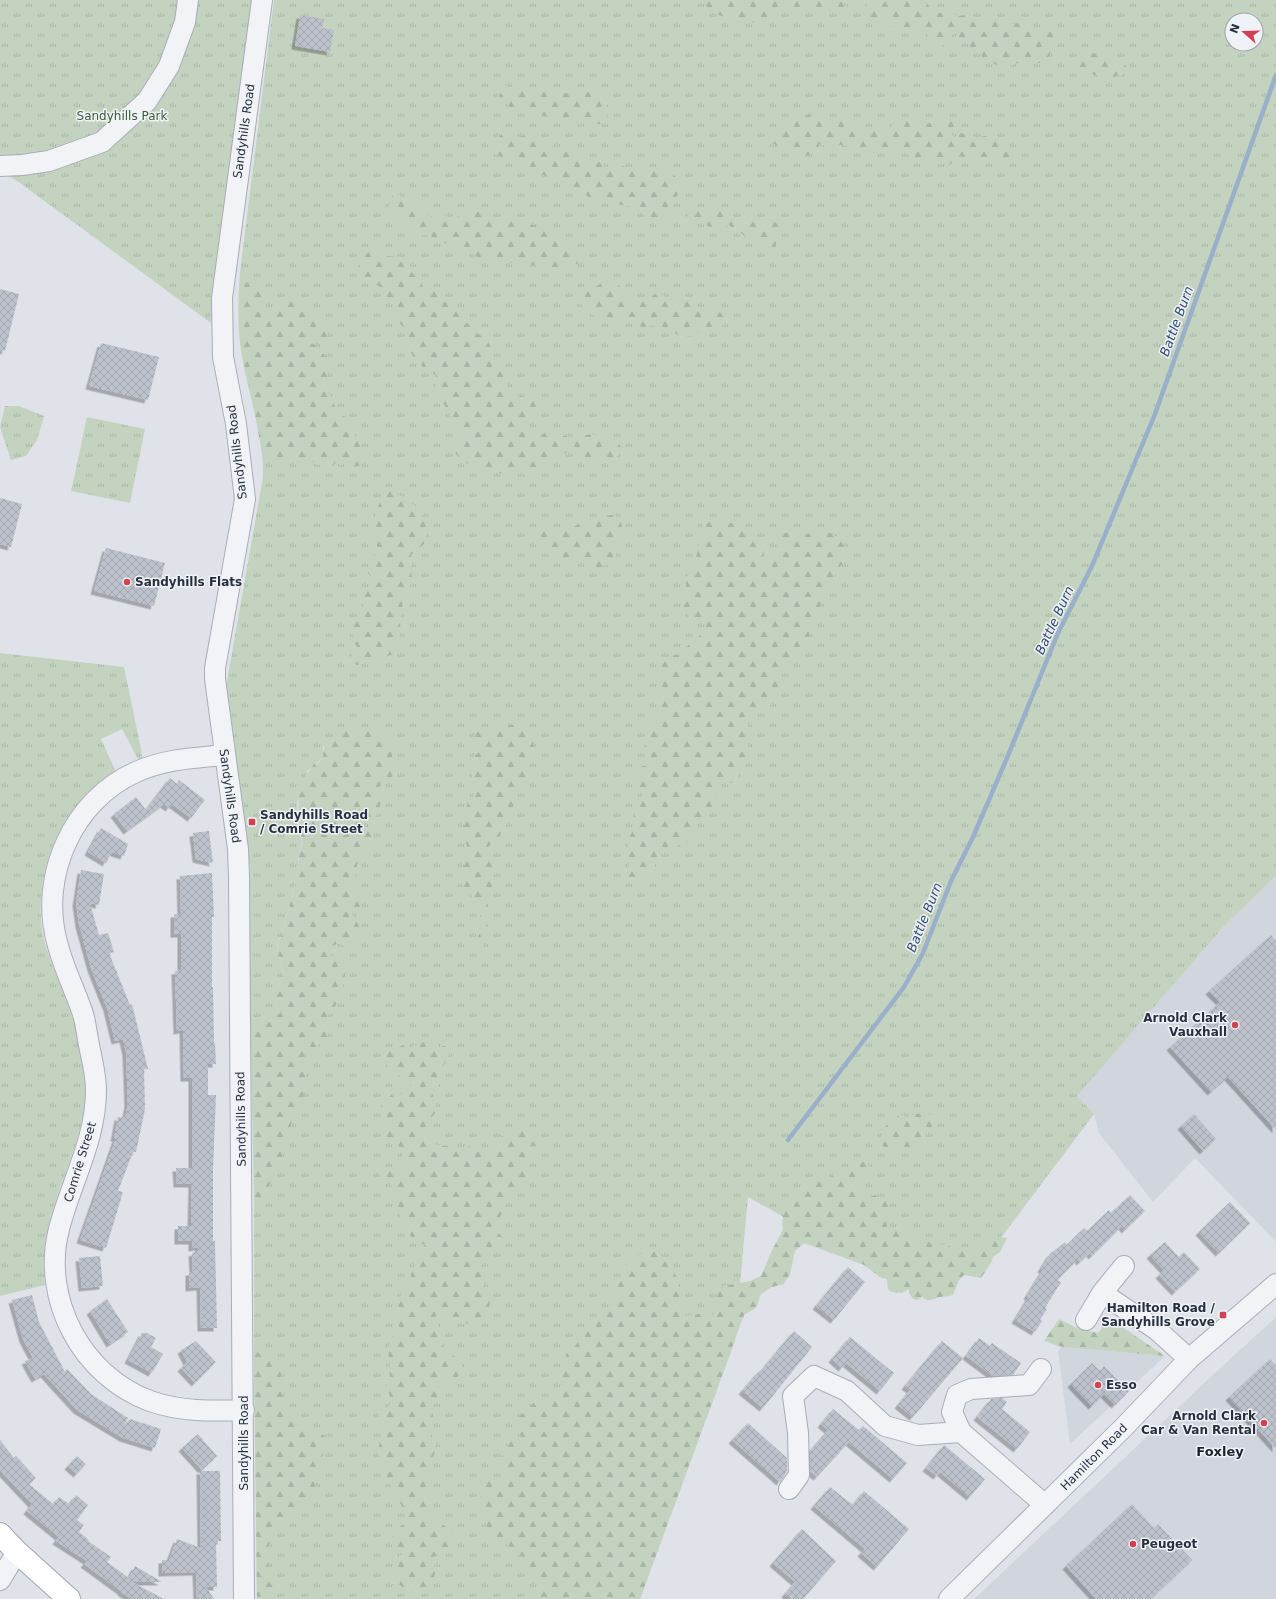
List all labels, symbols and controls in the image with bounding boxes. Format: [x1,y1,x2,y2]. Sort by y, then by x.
north arrow [1224,12,1264,52]
text: N [1227,22,1243,35]
street label: Sandyhills Road [230,83,258,179]
park label: Sandyhills Park [77,109,168,123]
water label: Battle Burn [1157,284,1196,358]
street label: Sandyhills Road [224,404,250,500]
place label: Sandyhills Flats [135,575,242,589]
marker: Sandyhills Flats [122,577,132,587]
water label: Battle Burn [1032,584,1077,657]
street label: Sandyhills Road [216,748,244,844]
place label: Sandyhills Road / Comrie Street [260,808,368,836]
marker: Sandyhills Road / Comrie Street [247,817,257,827]
water label: Battle Burn [904,880,945,954]
place label: Arnold Clark Vauxhall [1143,1011,1228,1039]
marker: Arnold Clark Vauxhall [1230,1020,1240,1030]
street label: Sandyhills Road [233,1071,249,1167]
street label: Comrie Street [61,1120,99,1204]
place label: Hamilton Road / Sandyhills Grove [1101,1301,1216,1329]
marker: Hamilton Road / Sandyhills Grove [1218,1310,1228,1320]
place label: Esso [1106,1378,1137,1392]
marker: Esso [1093,1380,1103,1390]
street label: Sandyhills Road [237,1395,251,1491]
place label: Arnold Clark Car & Van Rental [1141,1409,1257,1437]
marker: Arnold Clark Car & Van Rental [1259,1418,1269,1428]
street label: Hamilton Road [1058,1421,1130,1493]
district label: Foxley [1196,1444,1244,1459]
place label: Peugeot [1141,1537,1197,1551]
marker: Peugeot [1128,1539,1138,1549]

